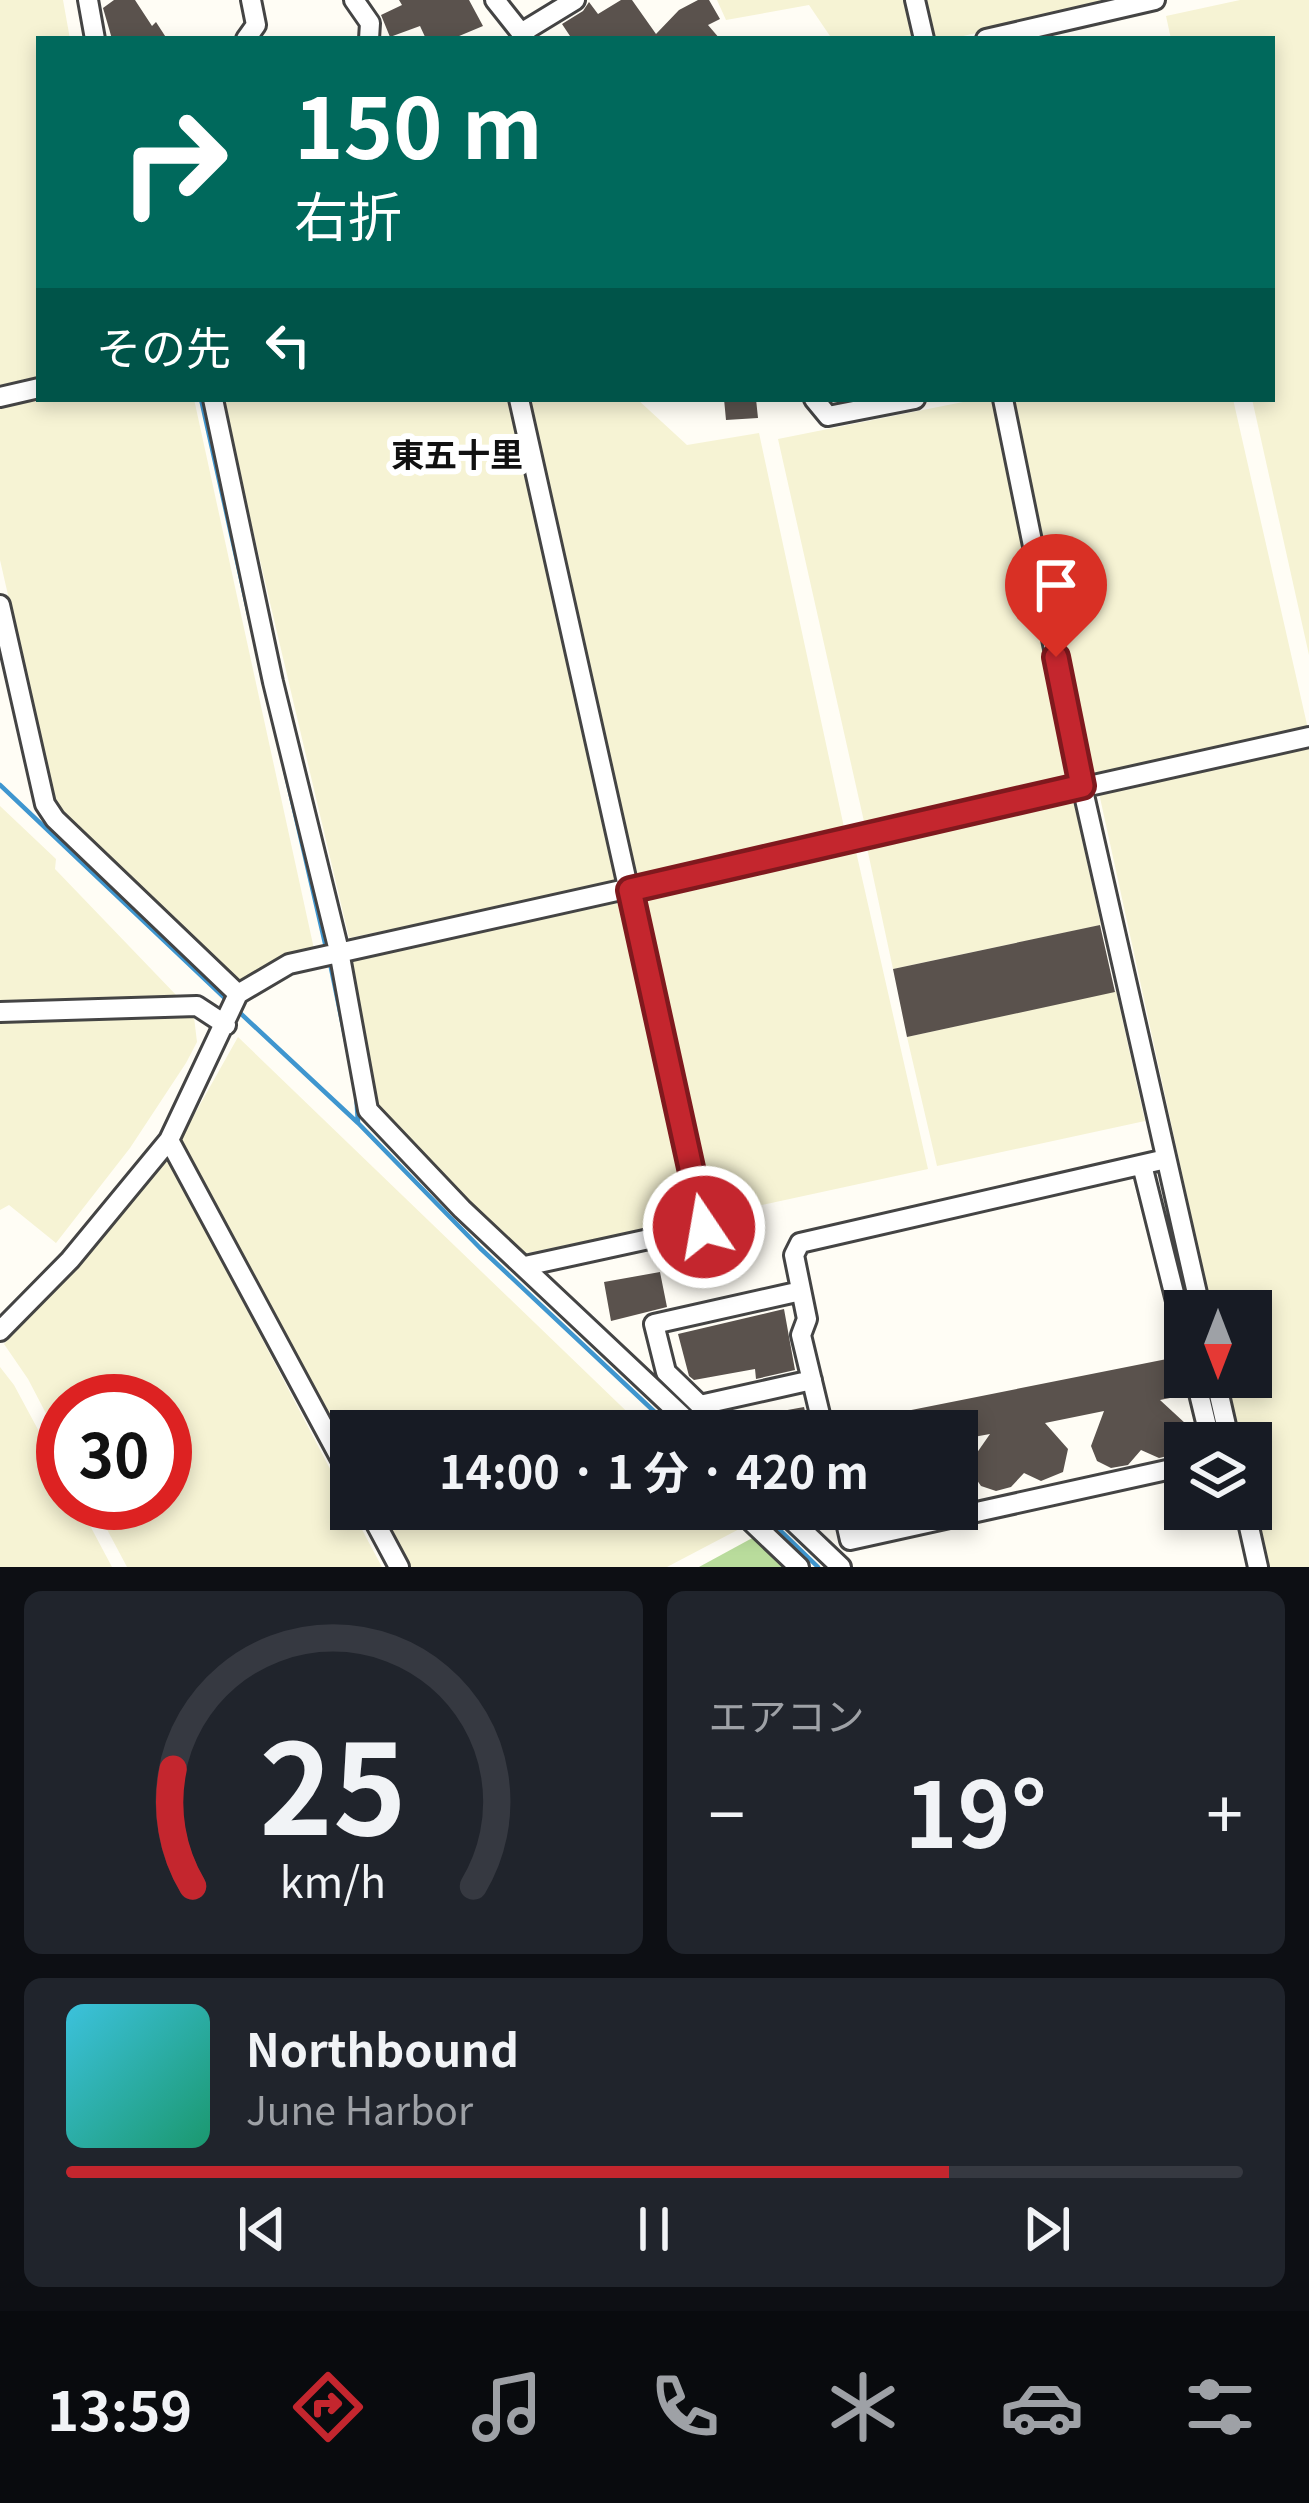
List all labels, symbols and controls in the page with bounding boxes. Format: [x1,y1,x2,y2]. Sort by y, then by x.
text: 150 m [294,62,543,183]
icon: right [96,84,252,240]
text: 右折 [294,174,402,253]
icon: left [255,312,321,378]
text: その先 [96,313,231,378]
district label: 東五十里 [391,429,523,477]
pin [1005,534,1107,657]
icon: arrive [1023,552,1089,618]
position arrow [641,1164,767,1290]
north arrow [1164,1290,1272,1398]
map controls [1164,1290,1272,1530]
speed limit sign: 30 [36,1374,192,1530]
button: layers [1164,1422,1272,1530]
text: 14:00 · 1 分 · 420 m [439,1437,869,1502]
text: エアコン [709,1686,865,1742]
text: 25 [260,1690,407,1871]
text: 19° [904,1744,1047,1874]
text: − [709,1762,745,1858]
text: + [1206,1762,1243,1858]
text: km/h [280,1847,386,1909]
text: Northbound [246,2015,519,2080]
text: June Harbor [246,2080,473,2136]
icon: previous [229,2196,295,2262]
icon: pause [621,2196,687,2262]
icon: next [1014,2196,1080,2262]
icon: directions [286,2365,370,2449]
icon: music [465,2365,549,2449]
icon: phone [643,2365,727,2449]
icon: climate [821,2365,905,2449]
icon: car [1000,2365,1084,2449]
icon: filters [1178,2365,1262,2449]
text: 13:59 [47,2368,192,2447]

